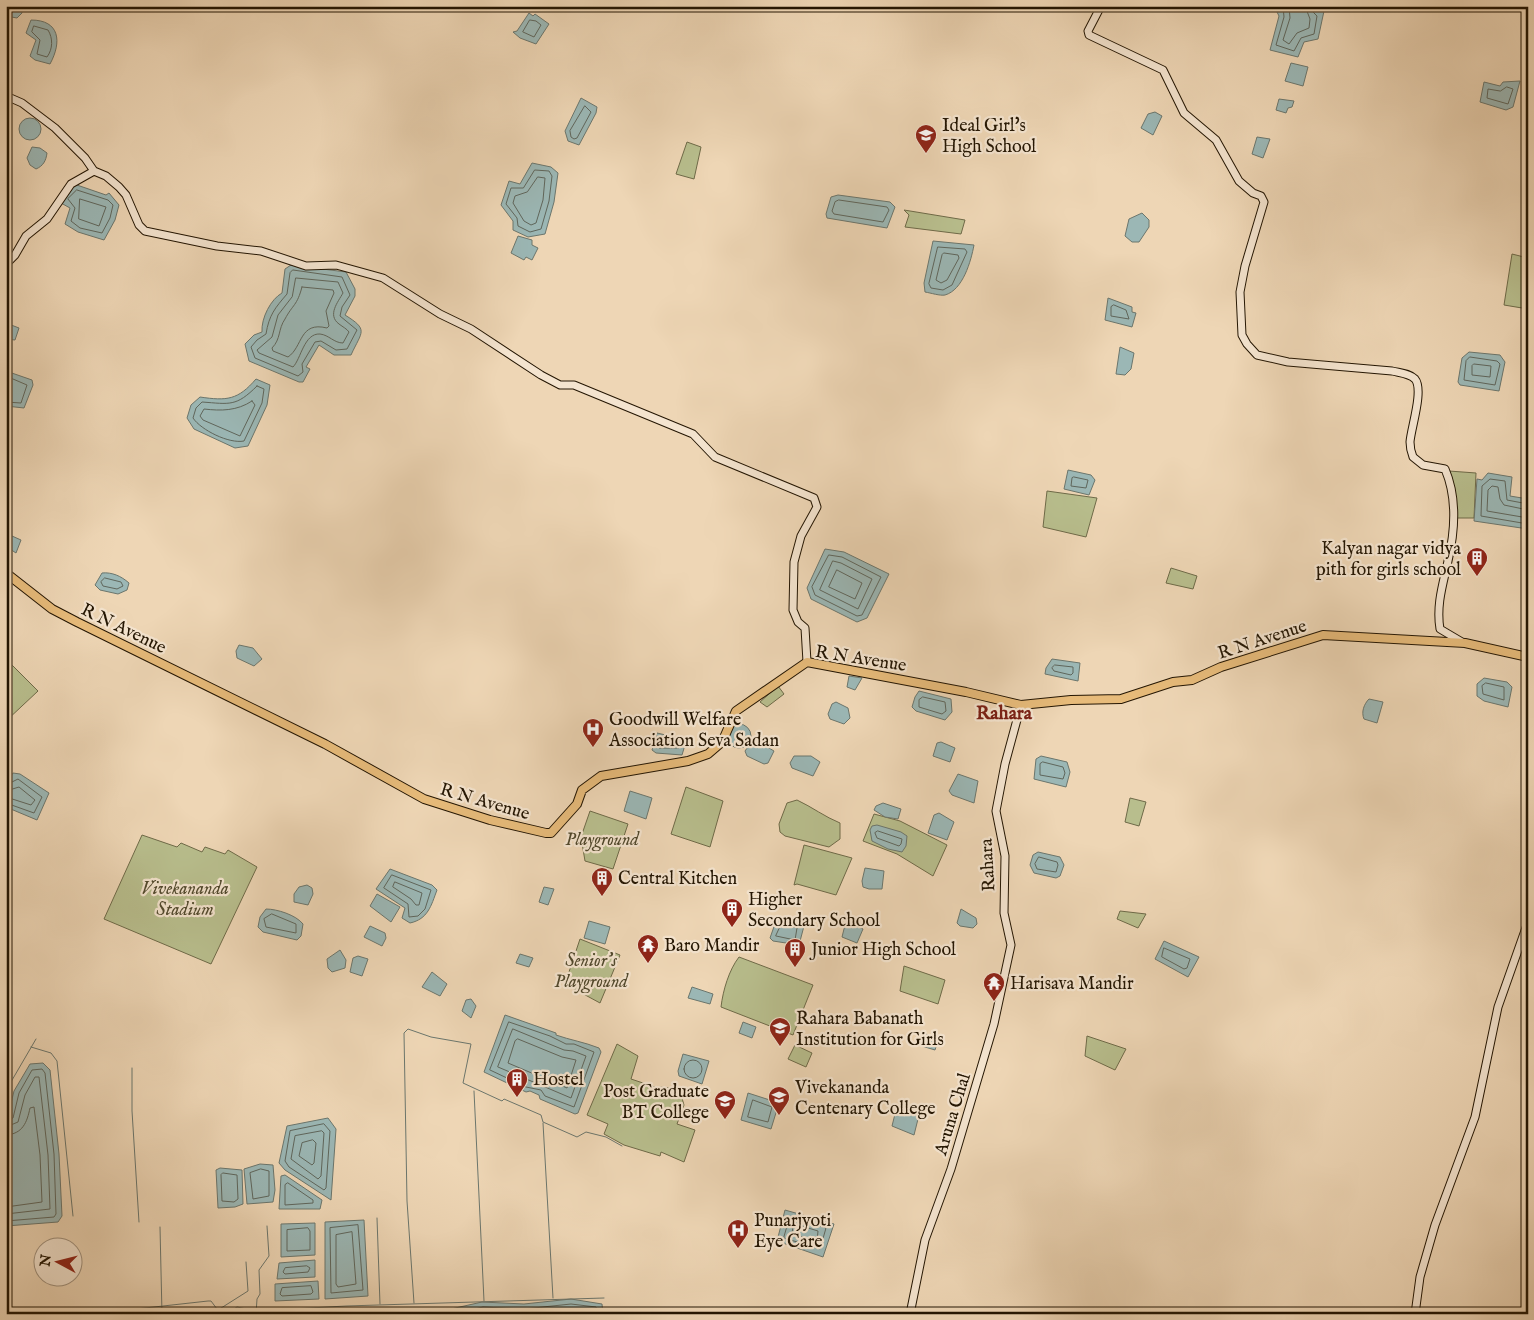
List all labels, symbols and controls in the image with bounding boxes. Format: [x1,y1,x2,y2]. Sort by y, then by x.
place label: Ideal Girl's High School [942,115,1036,159]
school or university icon: Ideal Girl's High School [914,123,938,154]
place label: Kalyan nagar vidya pith for girls school [1316,538,1461,582]
building icon: Kalyan nagar vidya pith for girls school [1465,546,1489,577]
street label: R N Avenue [77,599,170,660]
street label: R N Avenue [1215,615,1310,666]
street label: R N Avenue [814,641,908,678]
district label: Rahara [976,702,1033,726]
place label: Goodwill Welfare Association Seva Sadan [608,709,779,753]
hospital icon: Goodwill Welfare Association Seva Sadan [581,717,605,748]
street label: R N Avenue [437,779,532,826]
park label: Playground [565,829,640,852]
street label: Rahara [976,838,1001,892]
building icon: Central Kitchen [590,866,614,897]
place label: Central Kitchen [618,868,738,891]
park label: Vivekananda Stadium [141,878,229,922]
place label: Higher Secondary School [748,889,880,933]
building icon: Higher Secondary School [720,897,744,928]
temple icon: Baro Mandir [636,933,660,964]
place label: Baro Mandir [664,935,760,958]
building icon: Junior High School [783,937,807,968]
place label: Junior High School [809,939,956,962]
park label: Senior's Playground [554,950,629,994]
temple icon: Harisava Mandir [982,971,1006,1002]
place label: Harisava Mandir [1010,973,1134,996]
place label: Rahara Babanath Institution for Girls [796,1008,944,1052]
school or university icon: Rahara Babanath Institution for Girls [768,1016,792,1047]
building icon: Hostel [505,1067,529,1098]
place label: Hostel [533,1069,584,1092]
street label: Aruna Chal [930,1071,977,1159]
place label: Vivekananda Centenary College [794,1077,935,1121]
place label: Post Graduate BT College [603,1081,709,1125]
school or university icon: Vivekananda Centenary College [767,1085,791,1116]
school or university icon: Post Graduate BT College [713,1089,737,1120]
place label: Punarjyoti Eye Care [754,1210,831,1254]
hospital icon: Punarjyoti Eye Care [726,1218,750,1249]
north arrow [32,1238,82,1288]
text: N [36,1253,56,1269]

